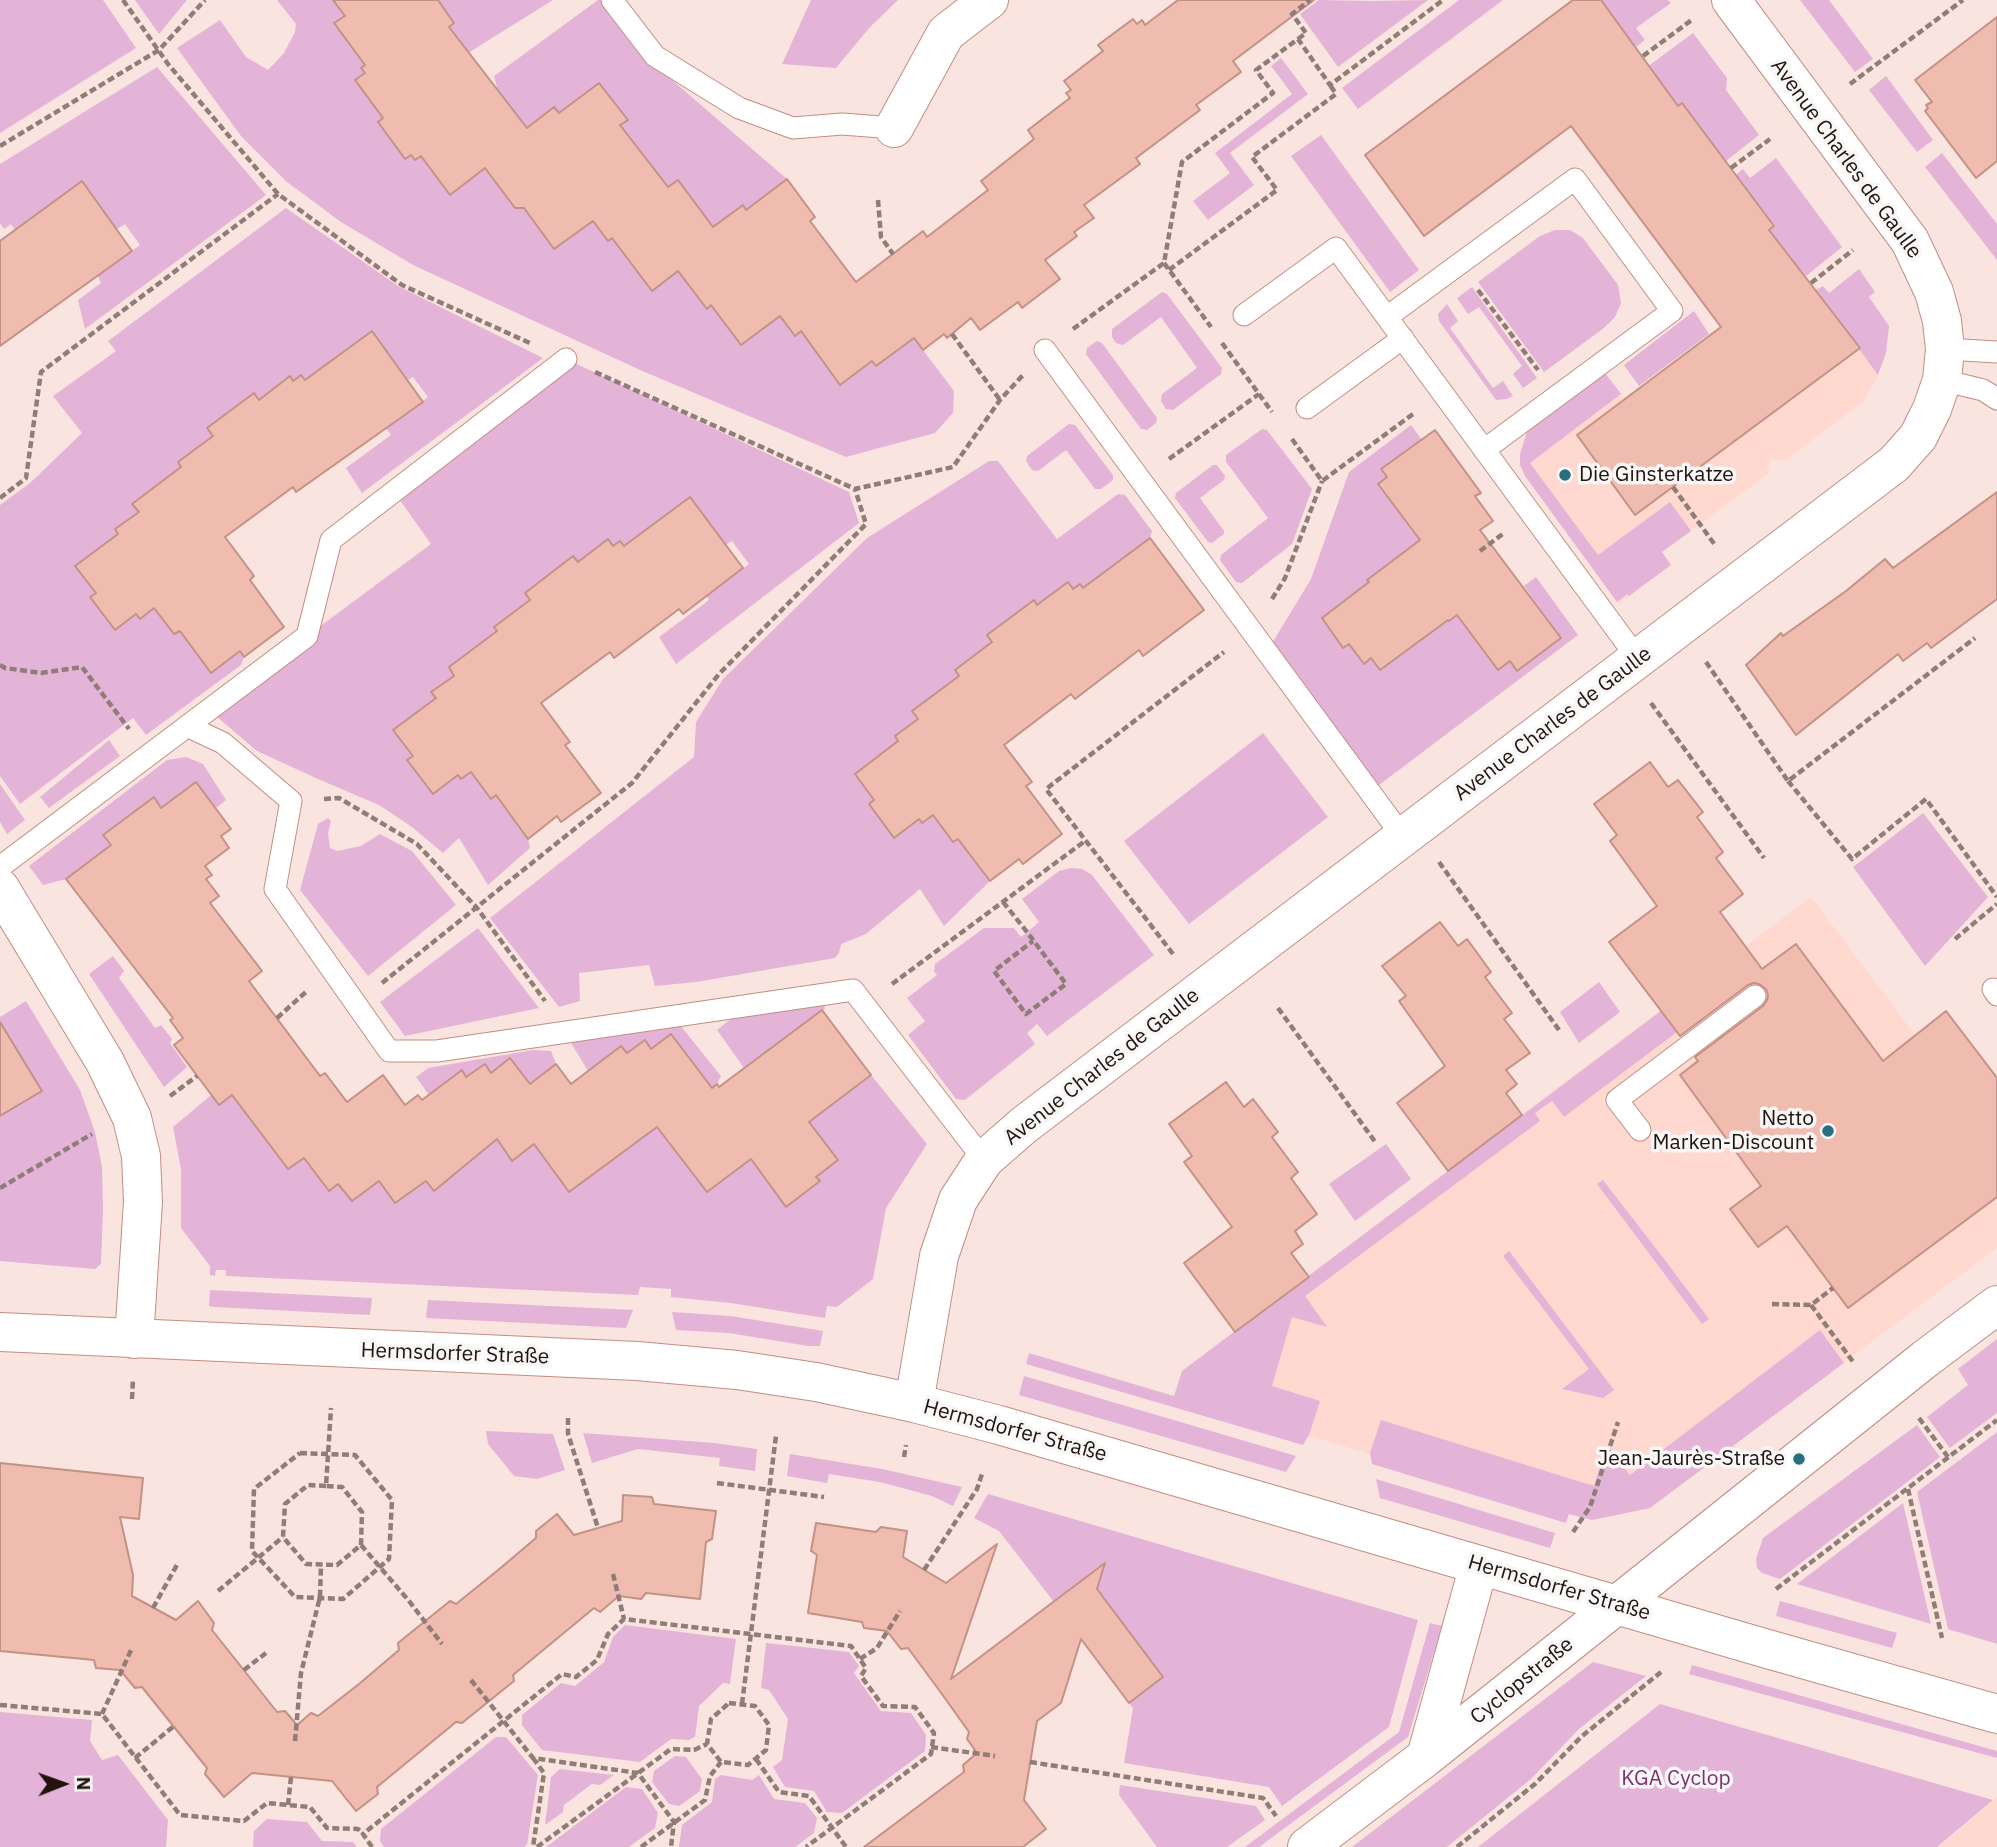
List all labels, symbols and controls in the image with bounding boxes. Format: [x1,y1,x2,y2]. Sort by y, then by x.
street label: Avenue Charles de Gaulle [1765,54,1927,264]
place label: Die Ginsterkatze [1579,462,1734,488]
marker: Die Ginsterkatze [1557,467,1573,483]
street label: Avenue Charles de Gaulle [1449,642,1657,806]
street label: Avenue Charles de Gaulle [999,983,1205,1151]
place label: Netto Marken-Discount [1652,1106,1814,1156]
marker: Netto Marken-Discount [1820,1123,1836,1139]
street label: Hermsdorfer Straße [360,1338,550,1370]
street label: Hermsdorfer Straße [921,1394,1109,1468]
place label: Jean-Jaurès-Straße [1598,1446,1785,1472]
marker: Jean-Jaurès-Straße [1791,1451,1807,1467]
street label: Hermsdorfer Straße [1465,1550,1653,1626]
street label: Cyclopstraße [1466,1632,1578,1730]
north arrow [28,1749,98,1819]
park label: KGA Cyclop [1621,1766,1731,1792]
text: N [72,1777,96,1791]

